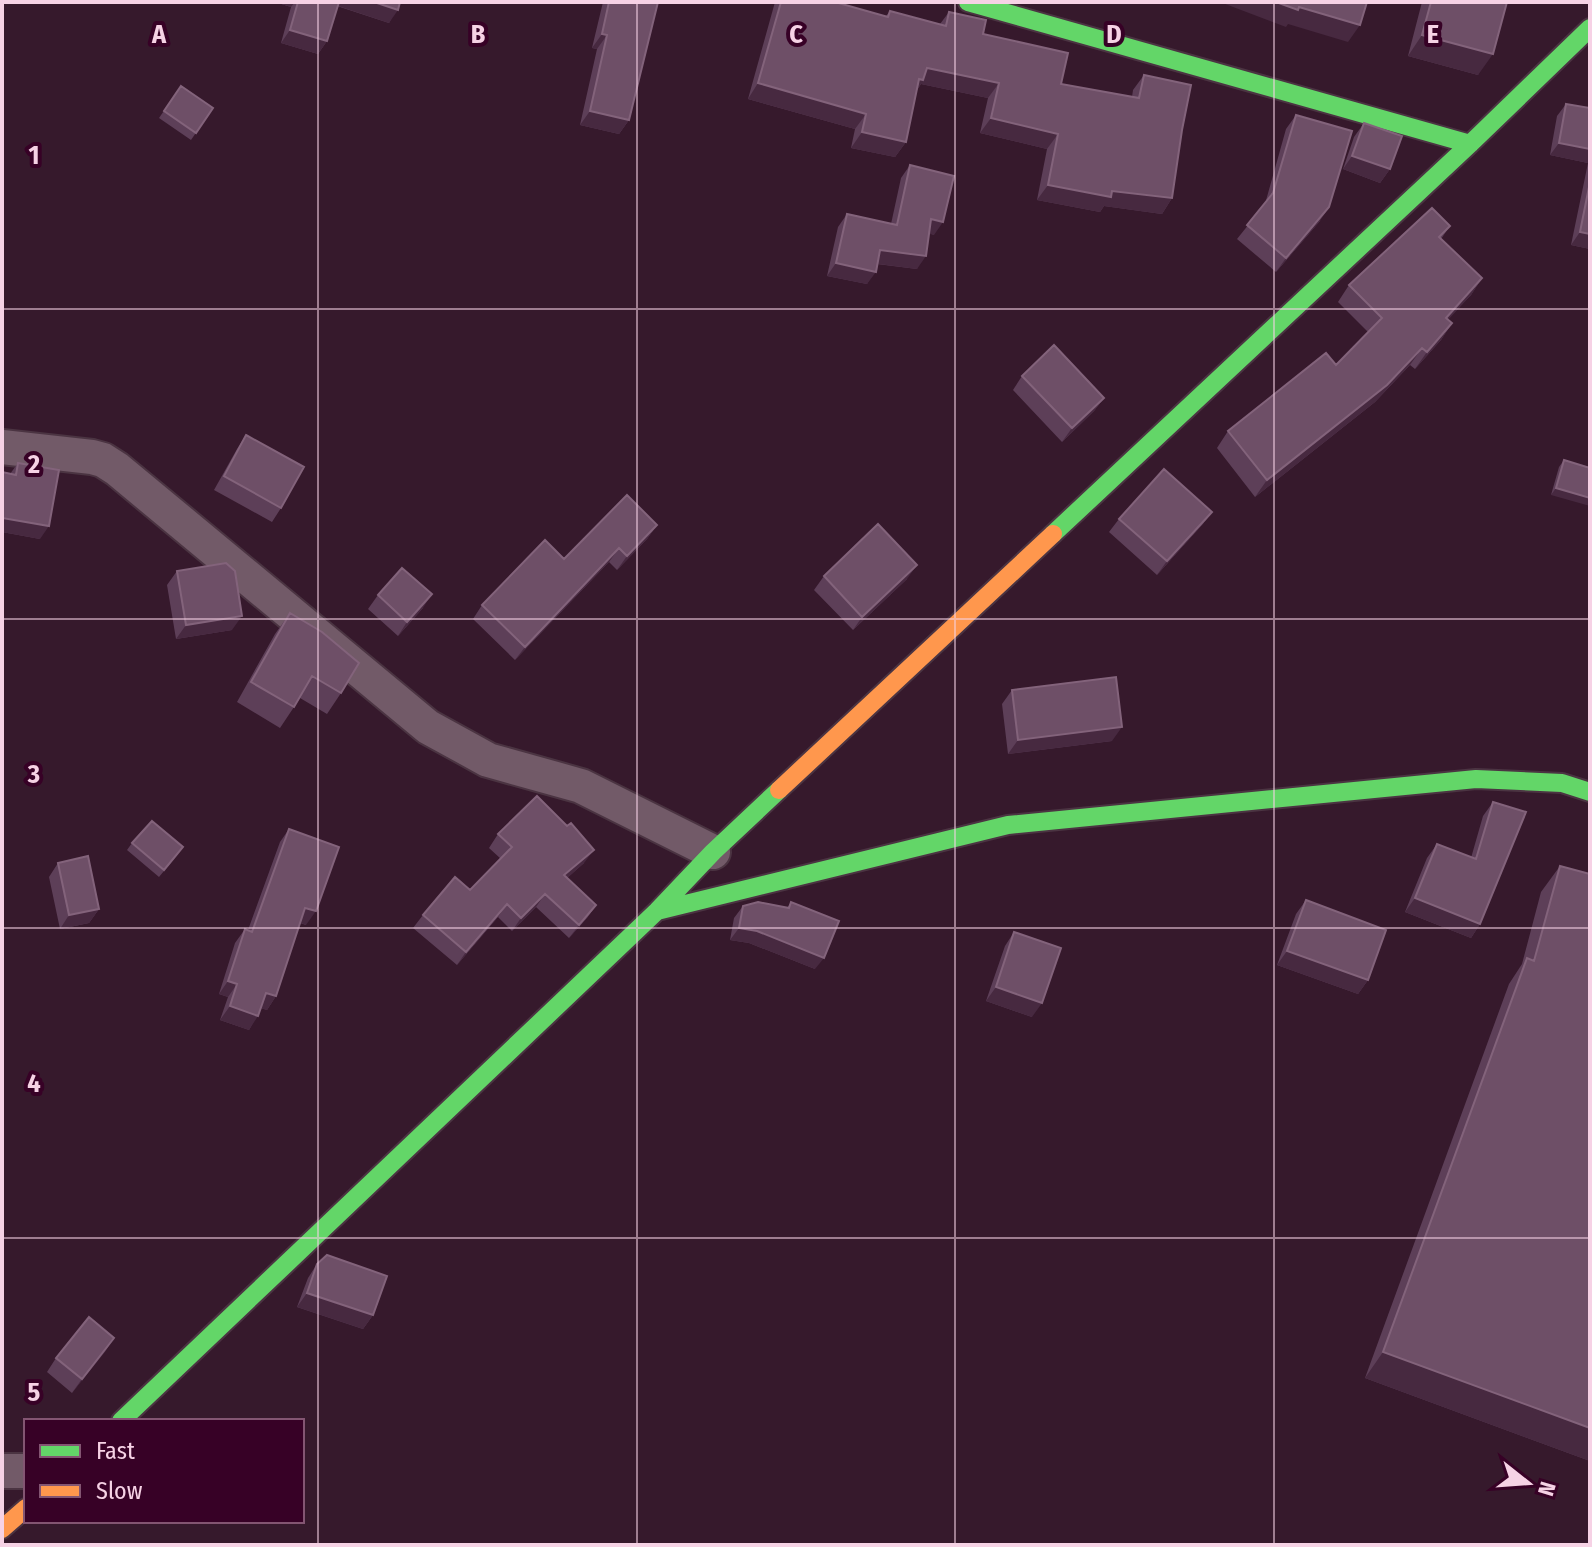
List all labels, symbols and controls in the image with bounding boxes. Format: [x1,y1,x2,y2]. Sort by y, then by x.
text: A [151,19,167,50]
text: B [471,19,486,50]
text: C [789,19,803,50]
text: D [1106,19,1122,50]
text: E [1427,19,1439,50]
text: 1 [29,140,40,171]
text: 2 [27,449,40,480]
text: 3 [27,759,40,790]
text: 4 [27,1068,41,1099]
text: 5 [28,1377,41,1408]
legend [24,1419,304,1523]
text: Fast [96,1437,135,1465]
north arrow [1488,1443,1568,1523]
text: Slow [96,1477,143,1505]
text: N [1532,1478,1561,1499]

